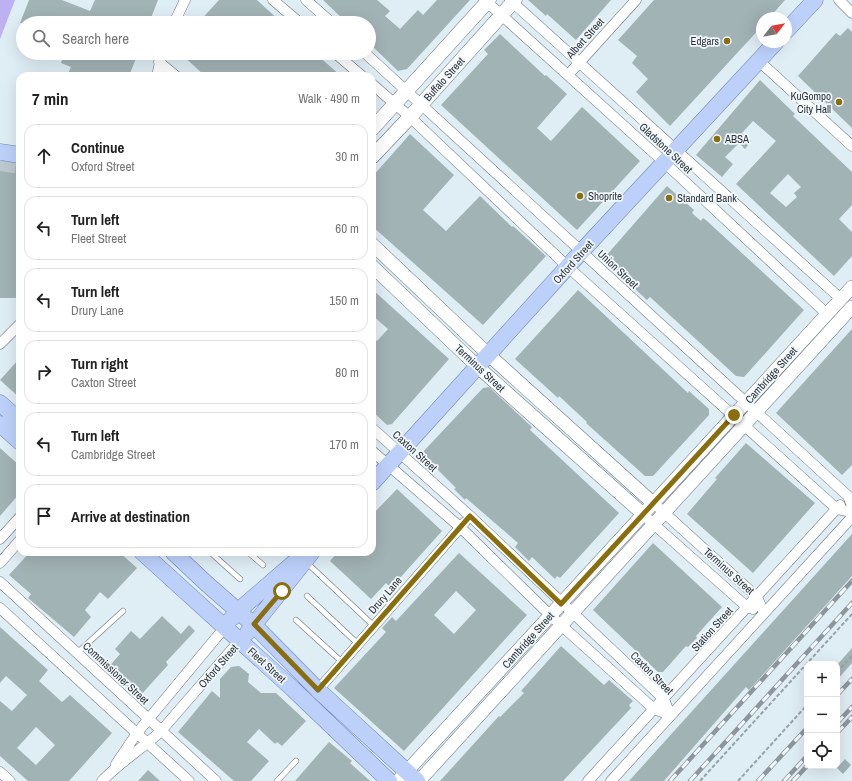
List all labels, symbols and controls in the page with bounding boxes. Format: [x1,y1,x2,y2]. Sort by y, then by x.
north arrow [756,12,792,48]
street label: Albert Street [562,14,607,62]
search box [16,16,376,60]
icon: search [30,27,52,49]
text: Search here [62,28,129,49]
place label: Edgars [690,34,719,48]
marker: Edgars [722,36,732,46]
street label: Buffalo Street [421,54,468,104]
text: 7 min [32,87,68,110]
place label: KuGompo City Hall [790,89,831,116]
text: Walk · 490 m [298,90,360,107]
marker: KuGompo City Hall [834,97,844,107]
street label: Gladstone Street [636,120,696,177]
place label: ABSA [724,132,750,146]
marker: ABSA [712,134,722,144]
text: Continue [71,137,124,158]
icon: ahead [33,145,55,167]
text: 30 m [335,148,359,165]
text: Oxford Street [71,158,134,175]
place label: Shoprite [588,189,622,203]
marker: Shoprite [575,191,585,201]
place label: Standard Bank [677,191,737,205]
marker: Standard Bank [664,193,674,203]
text: Turn left [71,209,119,230]
icon: left [33,217,55,239]
text: 60 m [335,220,359,237]
text: Fleet Street [71,230,126,247]
street label: Oxford Street [550,237,596,287]
street label: Union Street [595,247,642,292]
text: Turn left [71,281,119,302]
icon: left [33,289,55,311]
text: 150 m [329,292,359,309]
text: Drury Lane [71,302,124,319]
street label: Terminus Street [452,341,508,395]
street label: Cambridge Street [742,344,800,406]
text: Turn right [71,353,128,374]
icon: right [33,361,55,383]
text: 80 m [335,364,359,381]
text: Caxton Street [71,374,136,391]
route end [725,406,743,424]
text: Turn left [71,425,119,446]
street label: Caxton Street [390,427,441,475]
icon: left [33,433,55,455]
text: 170 m [329,436,359,453]
text: Cambridge Street [71,446,155,463]
icon: arrive [33,505,55,527]
text: Arrive at destination [71,506,190,527]
street label: Terminus Street [701,544,758,598]
street label: Drury Lane [365,574,405,616]
route start [273,582,291,600]
street label: Station Street [688,603,736,654]
street label: Cambridge Street [499,609,557,671]
street label: Commissioner Street [80,639,152,708]
street label: Oxford Street [195,641,241,691]
street label: Fleet Street [245,644,289,686]
street label: Caxton Street [628,649,677,698]
map controls [804,661,840,769]
button: + [804,661,840,697]
button: − [804,697,840,733]
button: locate [804,733,840,769]

